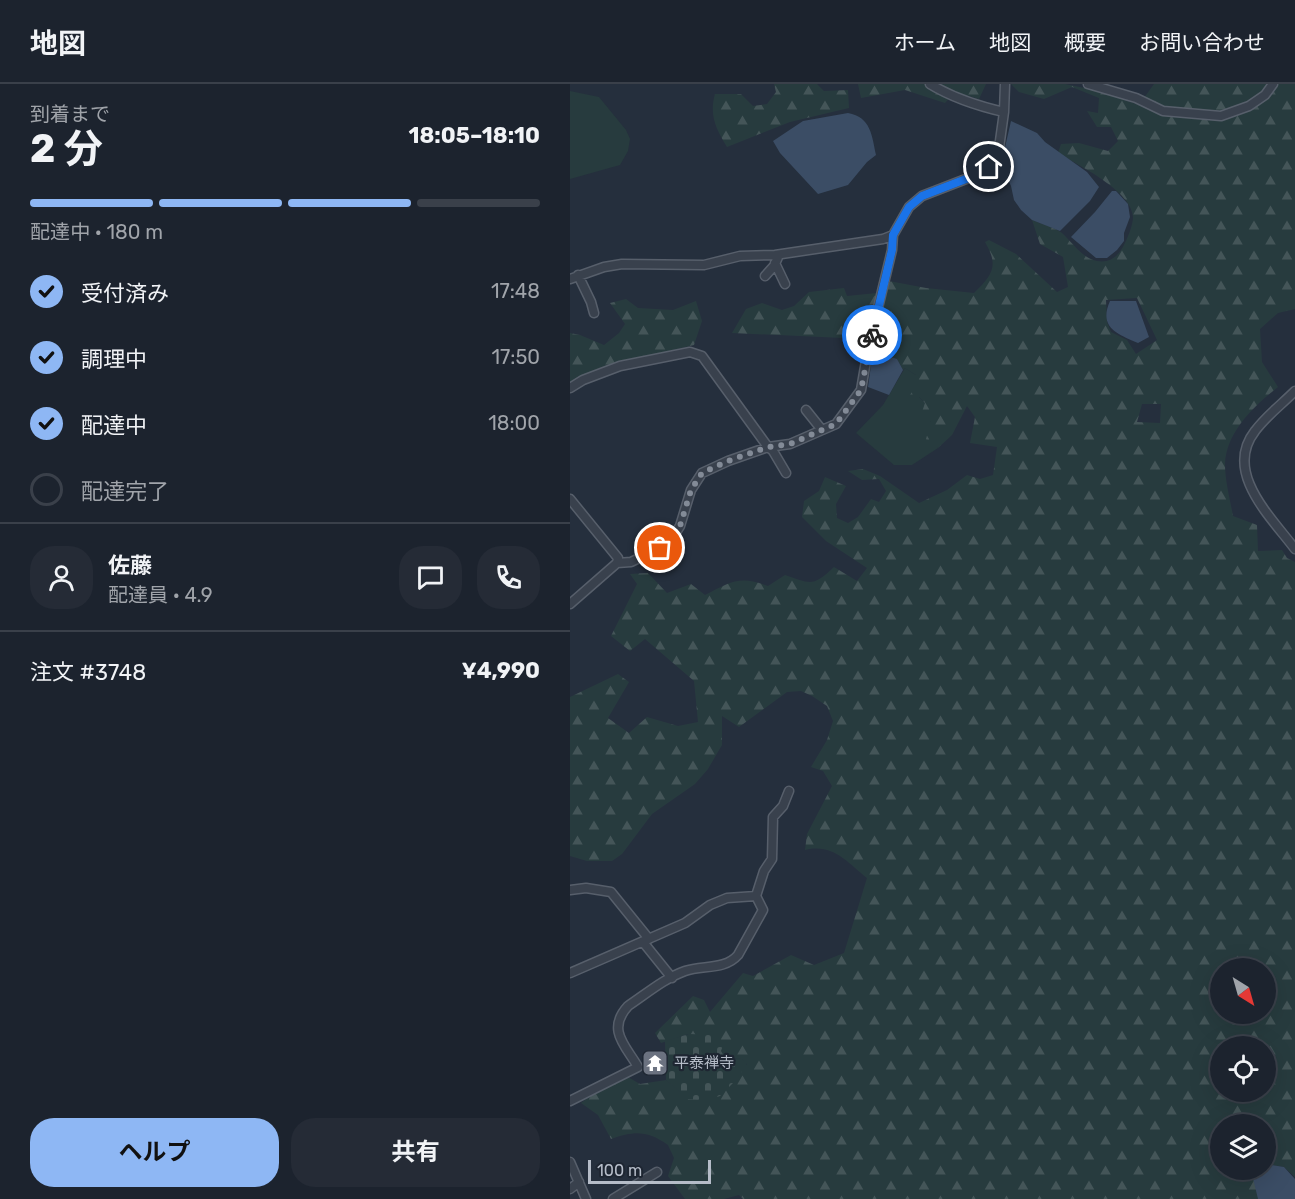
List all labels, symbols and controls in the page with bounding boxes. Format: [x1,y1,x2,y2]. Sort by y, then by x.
text: 地図 [30,27,86,60]
text: ホーム [894,30,956,55]
text: 地図 [989,30,1031,55]
text: 概要 [1064,30,1106,55]
text: お問い合わせ [1139,30,1265,55]
text: 到着まで [30,102,110,126]
text: 18:05–18:10 [409,122,540,149]
text: 2 分 [30,126,103,172]
pin [963,141,1014,192]
icon: home [972,150,1005,183]
text: 配達中 · 180 m [30,220,163,244]
icon: check [30,275,63,308]
text: 17:48 [491,279,540,303]
text: 受付済み [81,280,169,307]
courier [842,305,902,365]
icon: bike [856,319,889,352]
icon: check [30,341,63,374]
text: 17:50 [491,345,540,369]
text: 調理中 [81,346,147,373]
icon: check [30,407,63,440]
text: 18:00 [488,411,540,435]
text: 配達中 [81,412,147,439]
text: 配達完了 [81,478,169,505]
pin [634,522,685,573]
icon: bag [643,531,676,564]
button: person [30,546,93,609]
button: chat [399,546,462,609]
button: phone [477,546,540,609]
text: 佐藤 [108,552,152,579]
text: 配達員 · 4.9 [108,583,213,607]
text: ¥4,990 [462,657,540,684]
text: 注文 #3748 [30,659,146,686]
north arrow [1210,958,1276,1024]
map controls [1210,958,1276,1180]
button: locate [1210,1036,1276,1102]
temple icon: 平泰禅寺 [640,1048,670,1078]
place label: 平泰禅寺 [674,1054,734,1072]
button: layers [1210,1114,1276,1180]
button: ヘルプ [30,1118,279,1187]
button: 共有 [291,1118,540,1187]
scale bar [588,1157,711,1184]
text: 100 m [597,1161,642,1180]

